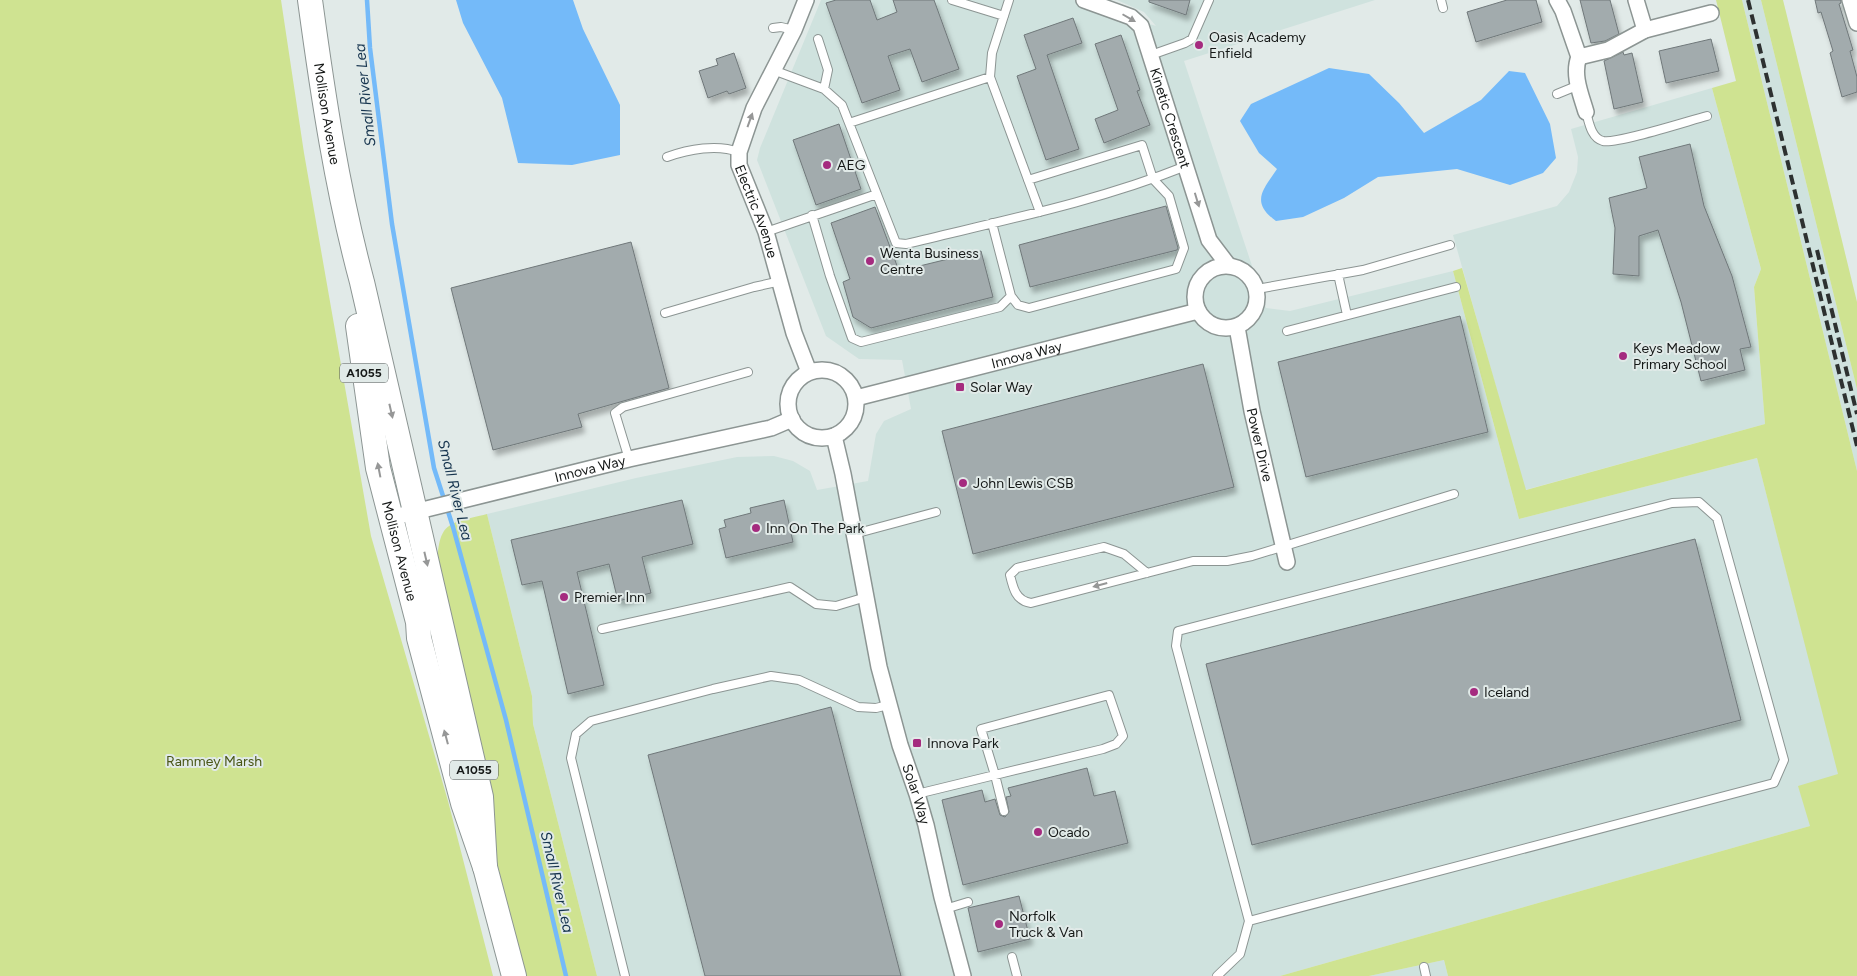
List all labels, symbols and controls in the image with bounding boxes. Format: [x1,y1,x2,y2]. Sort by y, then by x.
one-way arrow [1122,13,1135,22]
place label: Oasis Academy Enfield [1209,29,1307,62]
marker: Oasis Academy Enfield [1193,39,1205,51]
water label: Small River Lea [351,42,379,147]
street label: Mollison Avenue [310,62,343,166]
street label: Kinetic Crescent [1146,66,1194,170]
one-way arrow [747,113,754,128]
place label: AEG [837,157,866,174]
marker: AEG [821,159,833,171]
street label: Electric Avenue [731,162,781,260]
one-way arrow [1193,192,1201,207]
place label: Wenta Business Centre [880,245,979,278]
marker: Wenta Business Centre [864,255,876,267]
street label: Innova Way [990,338,1064,372]
place label: Keys Meadow Primary School [1633,340,1727,373]
marker: Keys Meadow Primary School [1617,350,1629,362]
road number: A1055 [340,363,388,382]
place label: Solar Way [970,379,1033,396]
marker: Solar Way [954,381,966,393]
one-way arrow [387,404,395,419]
street label: Power Drive [1243,406,1276,484]
water label: Small River Lea [434,438,476,543]
street label: Innova Way [553,452,628,486]
one-way arrow [375,462,383,478]
place label: John Lewis CSB [973,475,1074,492]
marker: John Lewis CSB [957,477,969,489]
street label: Mollison Avenue [378,499,420,603]
place label: Inn On The Park [766,520,864,537]
marker: Inn On The Park [750,522,762,534]
one-way arrow [422,551,430,566]
one-way arrow [1092,581,1107,589]
place label: Premier Inn [574,589,645,606]
marker: Premier Inn [558,591,570,603]
place label: Iceland [1484,684,1529,701]
marker: Iceland [1468,686,1480,698]
one-way arrow [441,730,449,745]
place label: Innova Park [927,735,999,752]
marker: Innova Park [911,737,923,749]
park label: Rammey Marsh [166,753,262,770]
road number: A1055 [450,760,498,780]
street label: Solar Way [898,762,934,827]
place label: Ocado [1048,824,1090,841]
marker: Ocado [1032,826,1044,838]
water label: Small River Lea [537,830,577,935]
place label: Norfolk Truck & Van [1009,908,1083,941]
marker: Norfolk Truck & Van [993,918,1005,930]

